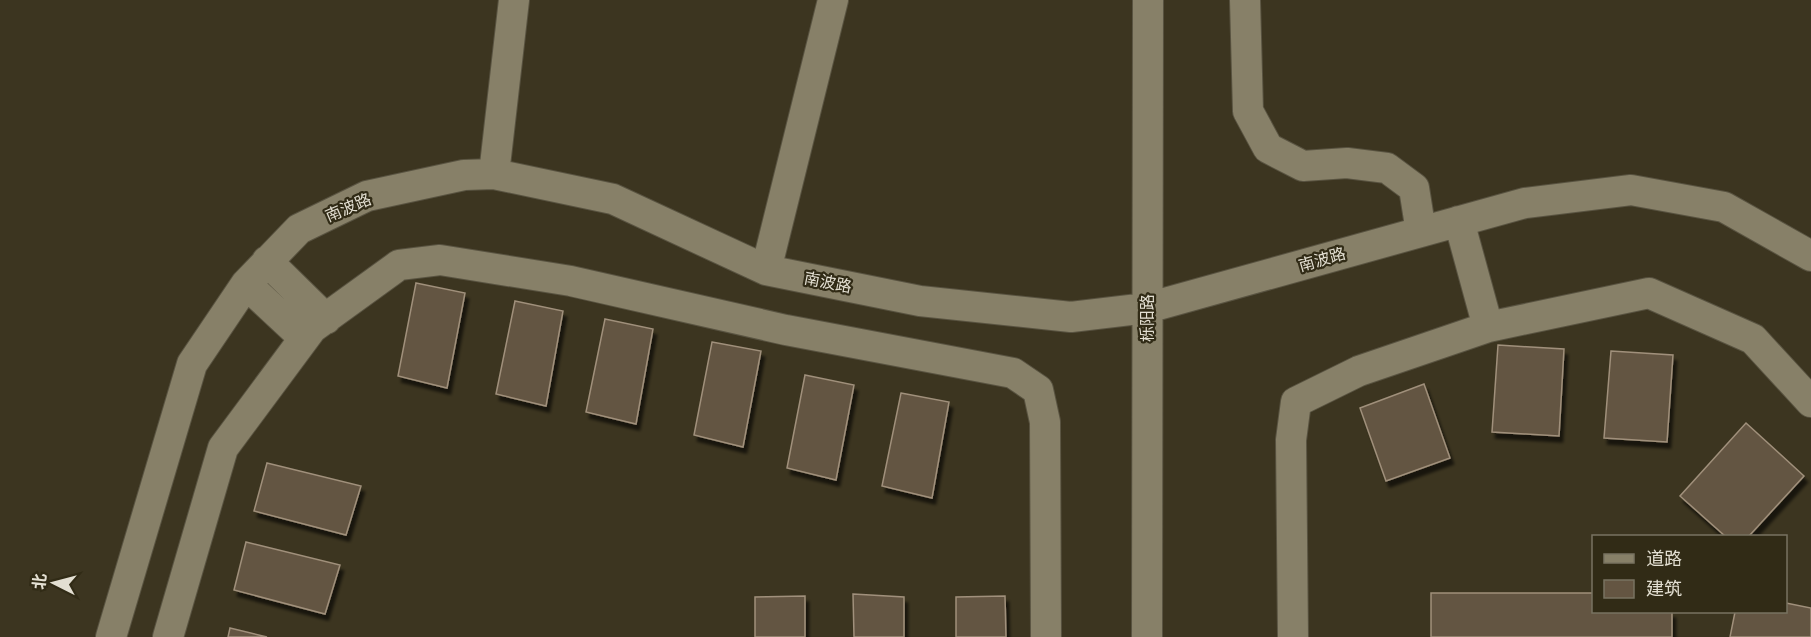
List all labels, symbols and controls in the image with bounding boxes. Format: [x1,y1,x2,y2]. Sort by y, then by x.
street label: 南波路 [322,189,374,226]
street label: 南波路 [1296,244,1348,275]
street label: 南波路 [803,269,853,296]
street label: 栎阳路 [1138,294,1157,342]
legend [1592,535,1787,613]
text: 道路 [1646,548,1682,570]
north arrow [24,553,84,613]
text: 北 [29,573,50,590]
text: 建筑 [1646,578,1682,600]

